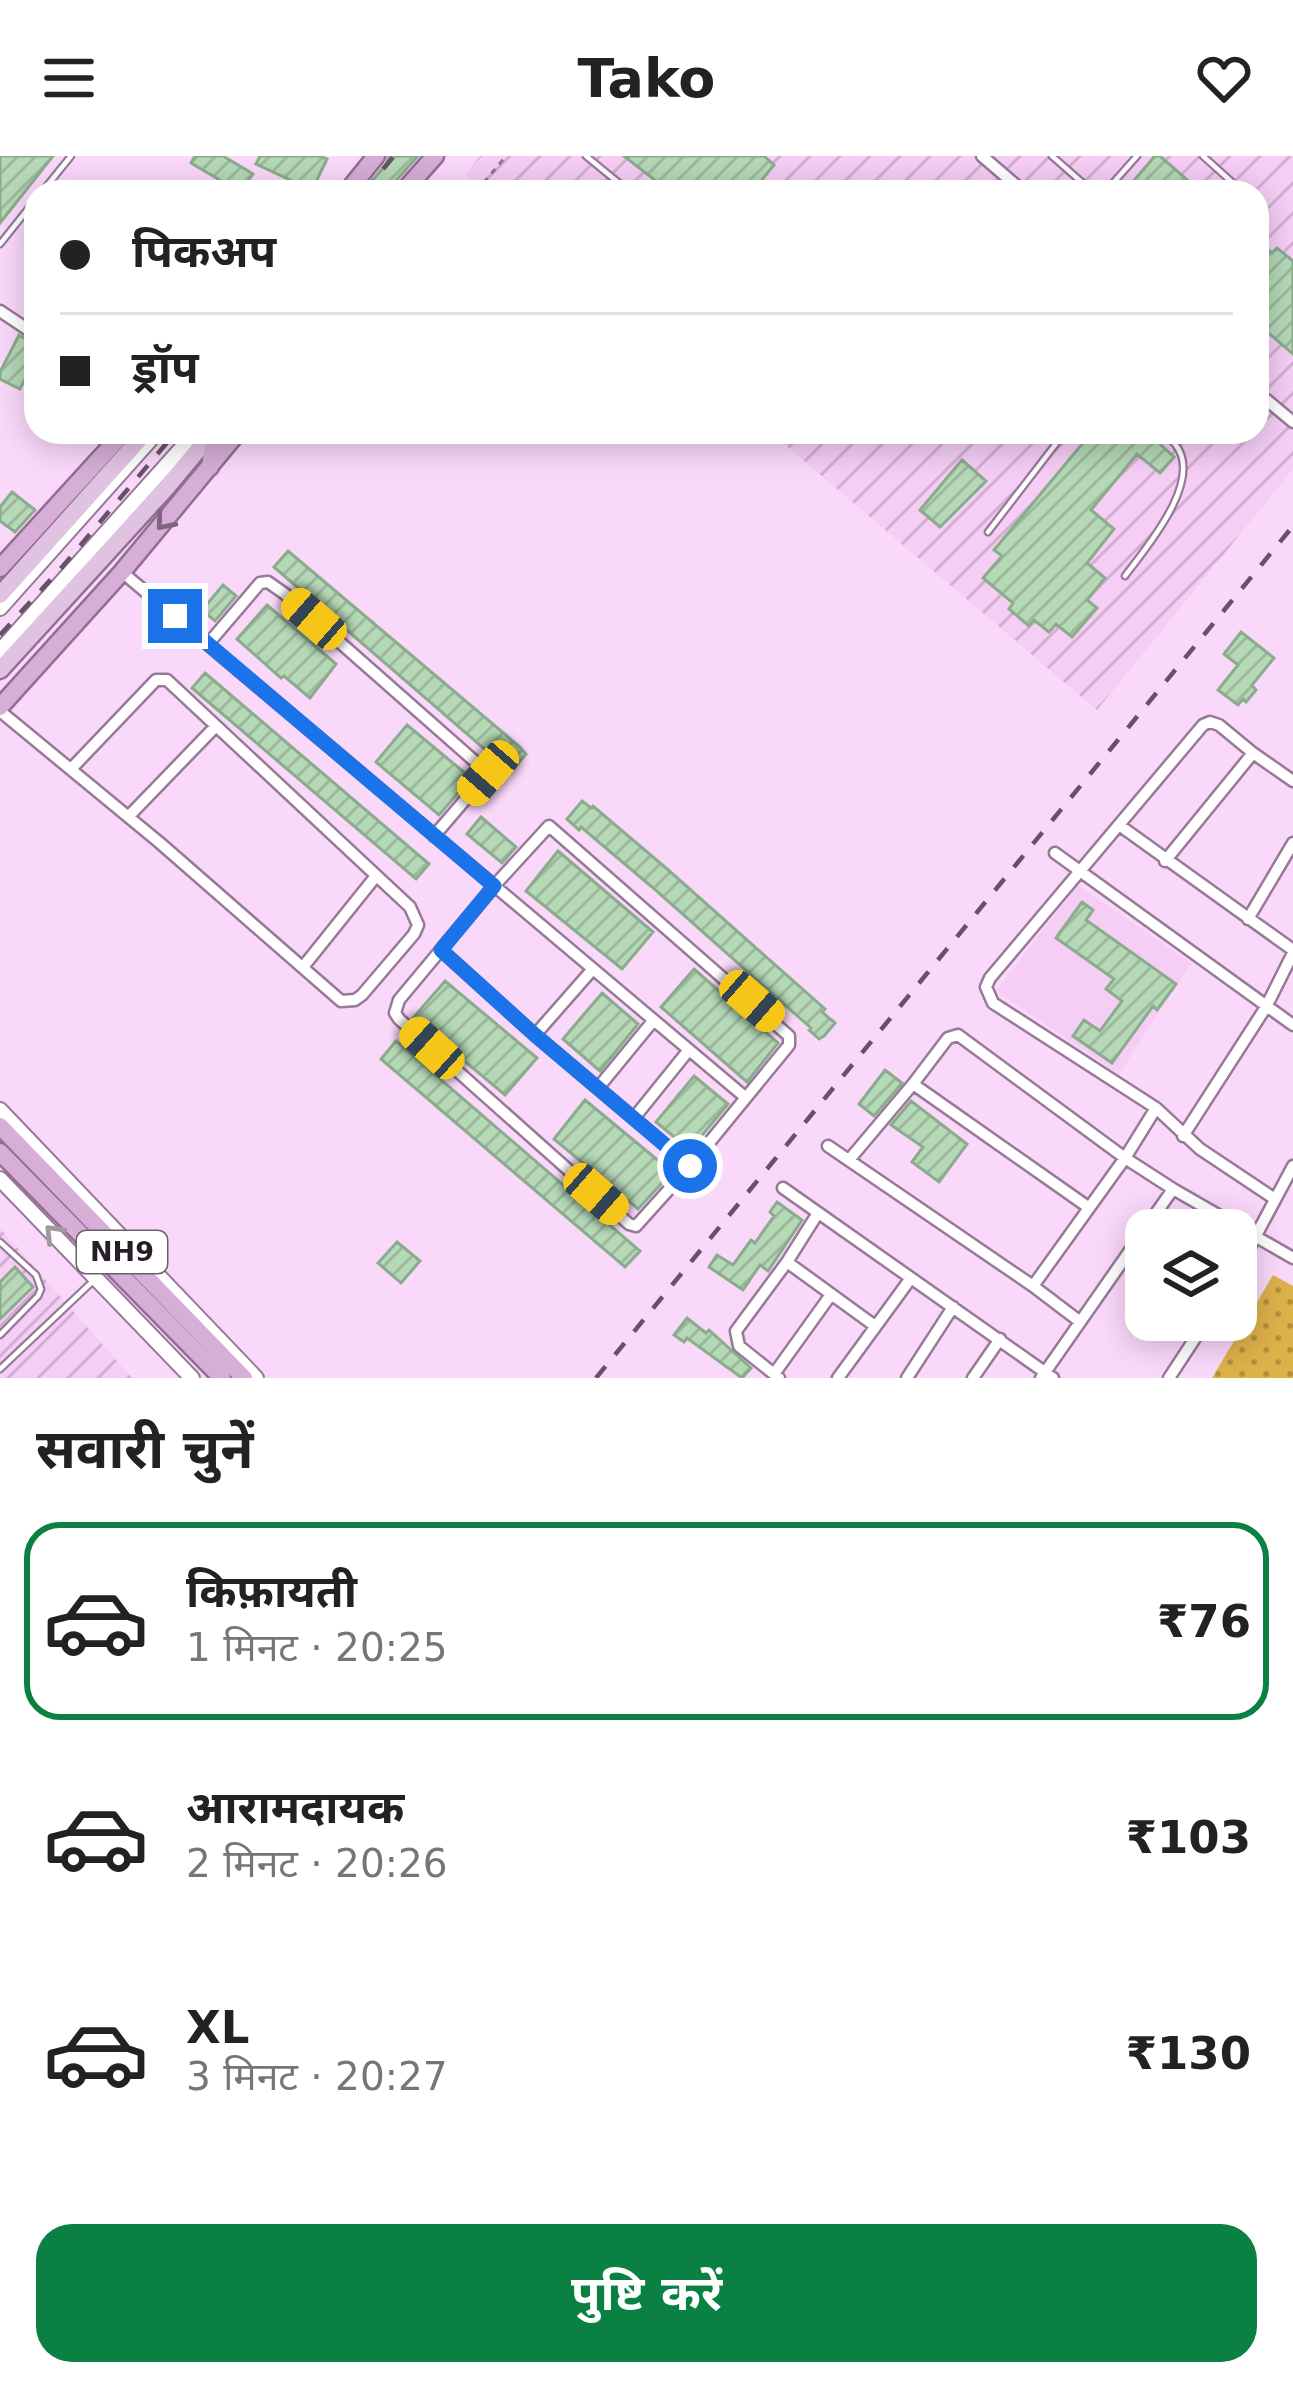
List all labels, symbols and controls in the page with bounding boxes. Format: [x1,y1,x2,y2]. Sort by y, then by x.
icon: menu [36,45,102,111]
icon: heart [1191,45,1257,111]
text: Tako [578,47,715,110]
text: पिकअप [132,225,276,278]
text: ड्रॉप [132,341,199,394]
one-way arrow [156,508,178,530]
car [275,582,353,656]
route end [148,589,202,643]
car [451,734,525,812]
car [713,964,791,1038]
car [393,1011,471,1085]
route start [663,1139,717,1193]
car [557,1157,635,1231]
map controls [1125,1209,1257,1341]
button: layers [1125,1209,1257,1341]
one-way arrow [45,1225,67,1247]
road number: NH9 [77,1231,167,1273]
text: सवारी चुनें [36,1418,253,1481]
text: किफ़ायती [186,1565,357,1618]
icon: car [42,1567,150,1675]
text: ₹76 [1157,1595,1251,1648]
text: 1 मिनट · 20:25 [186,1625,448,1670]
text: आरामदायक [186,1781,404,1834]
icon: car [42,1783,150,1891]
text: ₹103 [1126,1811,1251,1864]
text: 2 मिनट · 20:26 [186,1841,448,1886]
icon: car [42,1999,150,2107]
text: XL [186,2001,249,2054]
text: ₹130 [1126,2027,1251,2080]
text: 3 मिनट · 20:27 [186,2054,448,2099]
button: पुष्टि करें [36,2224,1257,2362]

